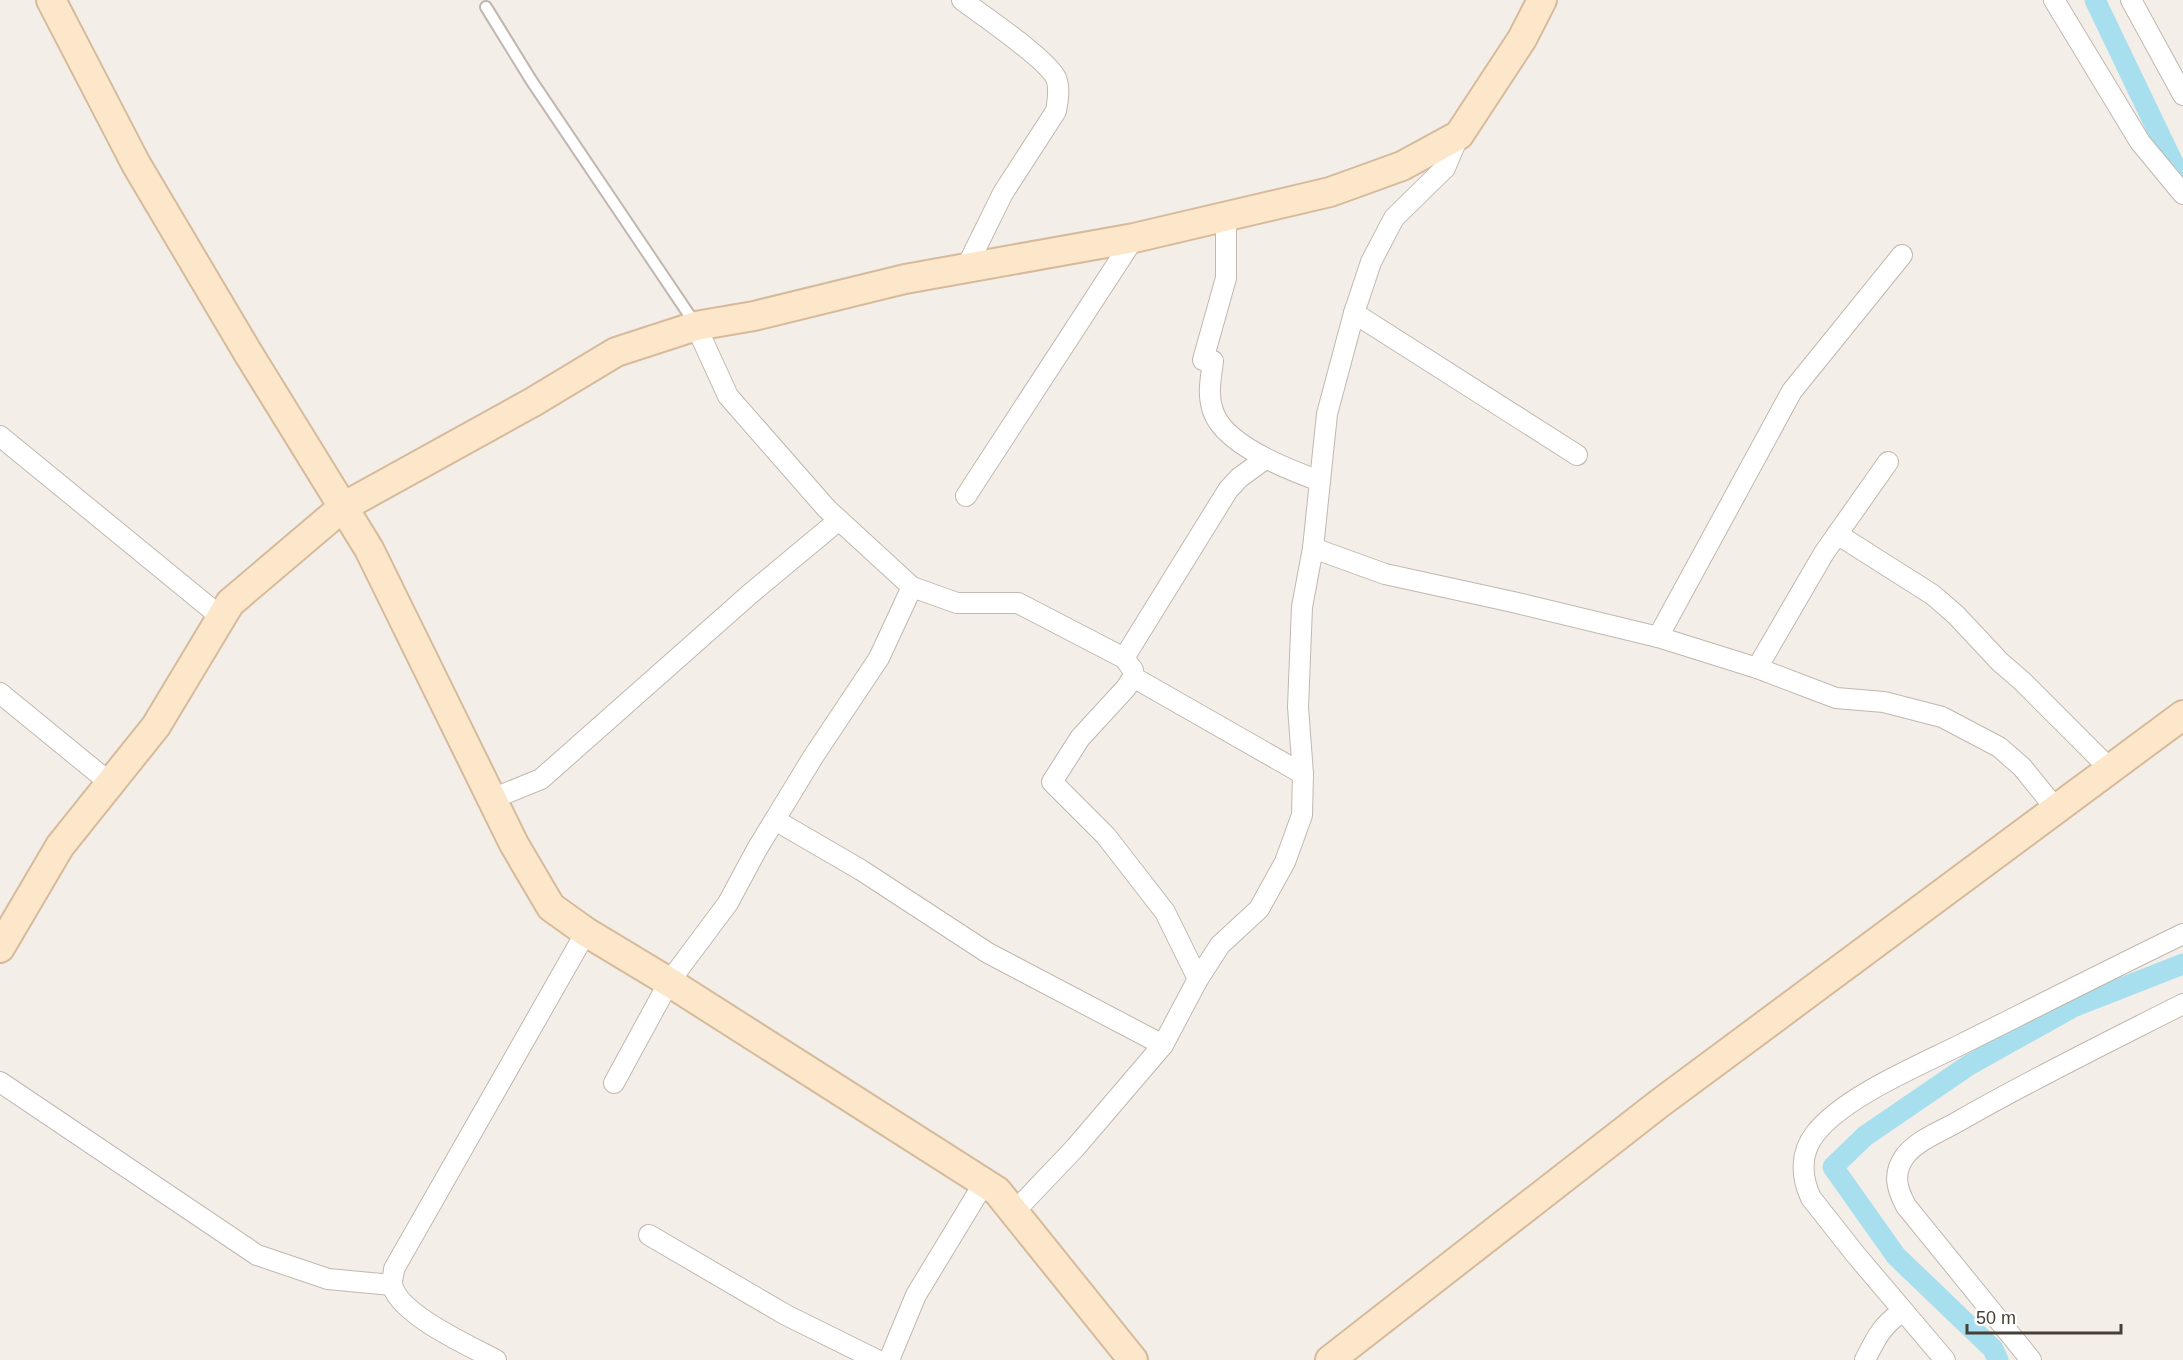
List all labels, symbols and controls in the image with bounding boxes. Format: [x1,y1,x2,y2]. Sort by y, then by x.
scale bar [1967,1297,2122,1335]
text: 50 m [1976,1308,2016,1328]

